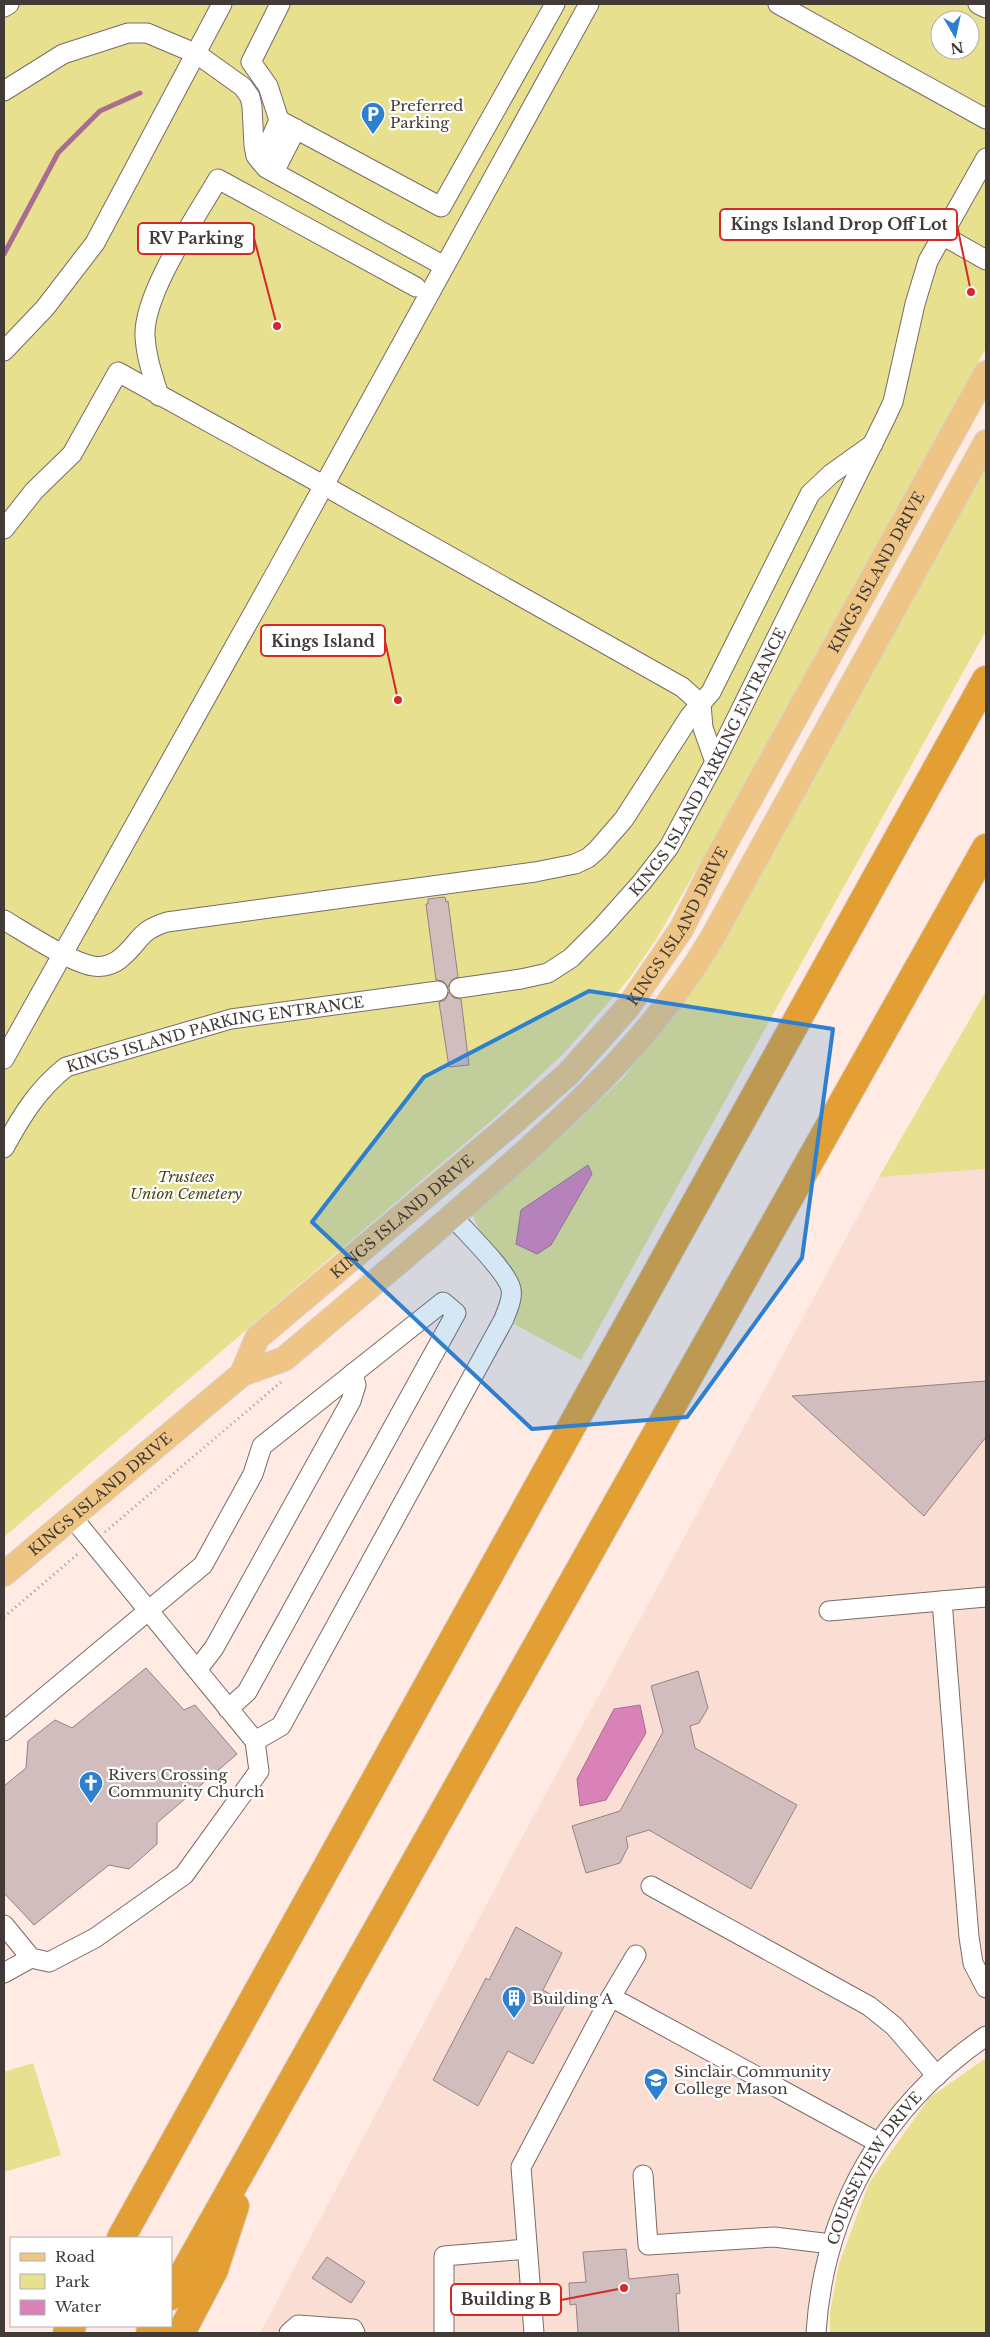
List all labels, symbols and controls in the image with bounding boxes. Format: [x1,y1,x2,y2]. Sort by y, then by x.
north arrow [930,10,980,60]
text: N [949,38,965,58]
place label: Preferred Parking [390,96,463,132]
parking icon: Preferred Parking [360,101,386,135]
callout: Kings Island Drop Off Lot [720,209,957,240]
text: Kings Island Drop Off Lot [730,214,948,234]
callout: RV Parking [138,223,254,254]
text: RV Parking [149,228,245,248]
street label: KINGS ISLAND DRIVE [823,488,928,656]
street label: KINGS ISLAND PARKING ENTRANCE [625,624,790,900]
callout: Kings Island [261,625,385,656]
text: Kings Island [271,631,375,651]
street label: KINGS ISLAND DRIVE [623,843,731,1009]
street label: KINGS ISLAND PARKING ENTRANCE [64,992,365,1076]
street label: KINGS ISLAND DRIVE [326,1150,477,1282]
park label: Trustees Union Cemetery [130,1167,242,1203]
street label: KINGS ISLAND DRIVE [24,1428,175,1559]
place label: Rivers Crossing Community Church [108,1765,264,1801]
church icon: Rivers Crossing Community Church [78,1770,104,1804]
building icon: Building A [501,1985,527,2019]
place label: Building A [532,1989,614,2008]
place label: Sinclair Community College Mason [674,2062,832,2098]
school or university icon: Sinclair Community College Mason [643,2067,669,2101]
street label: COURSEVIEW DRIVE [822,2087,925,2247]
legend [10,2237,172,2327]
text: Road [55,2247,95,2266]
text: Park [55,2272,91,2291]
callout: Building B [451,2284,561,2315]
text: Building B [461,2289,552,2309]
text: Water [54,2297,102,2316]

